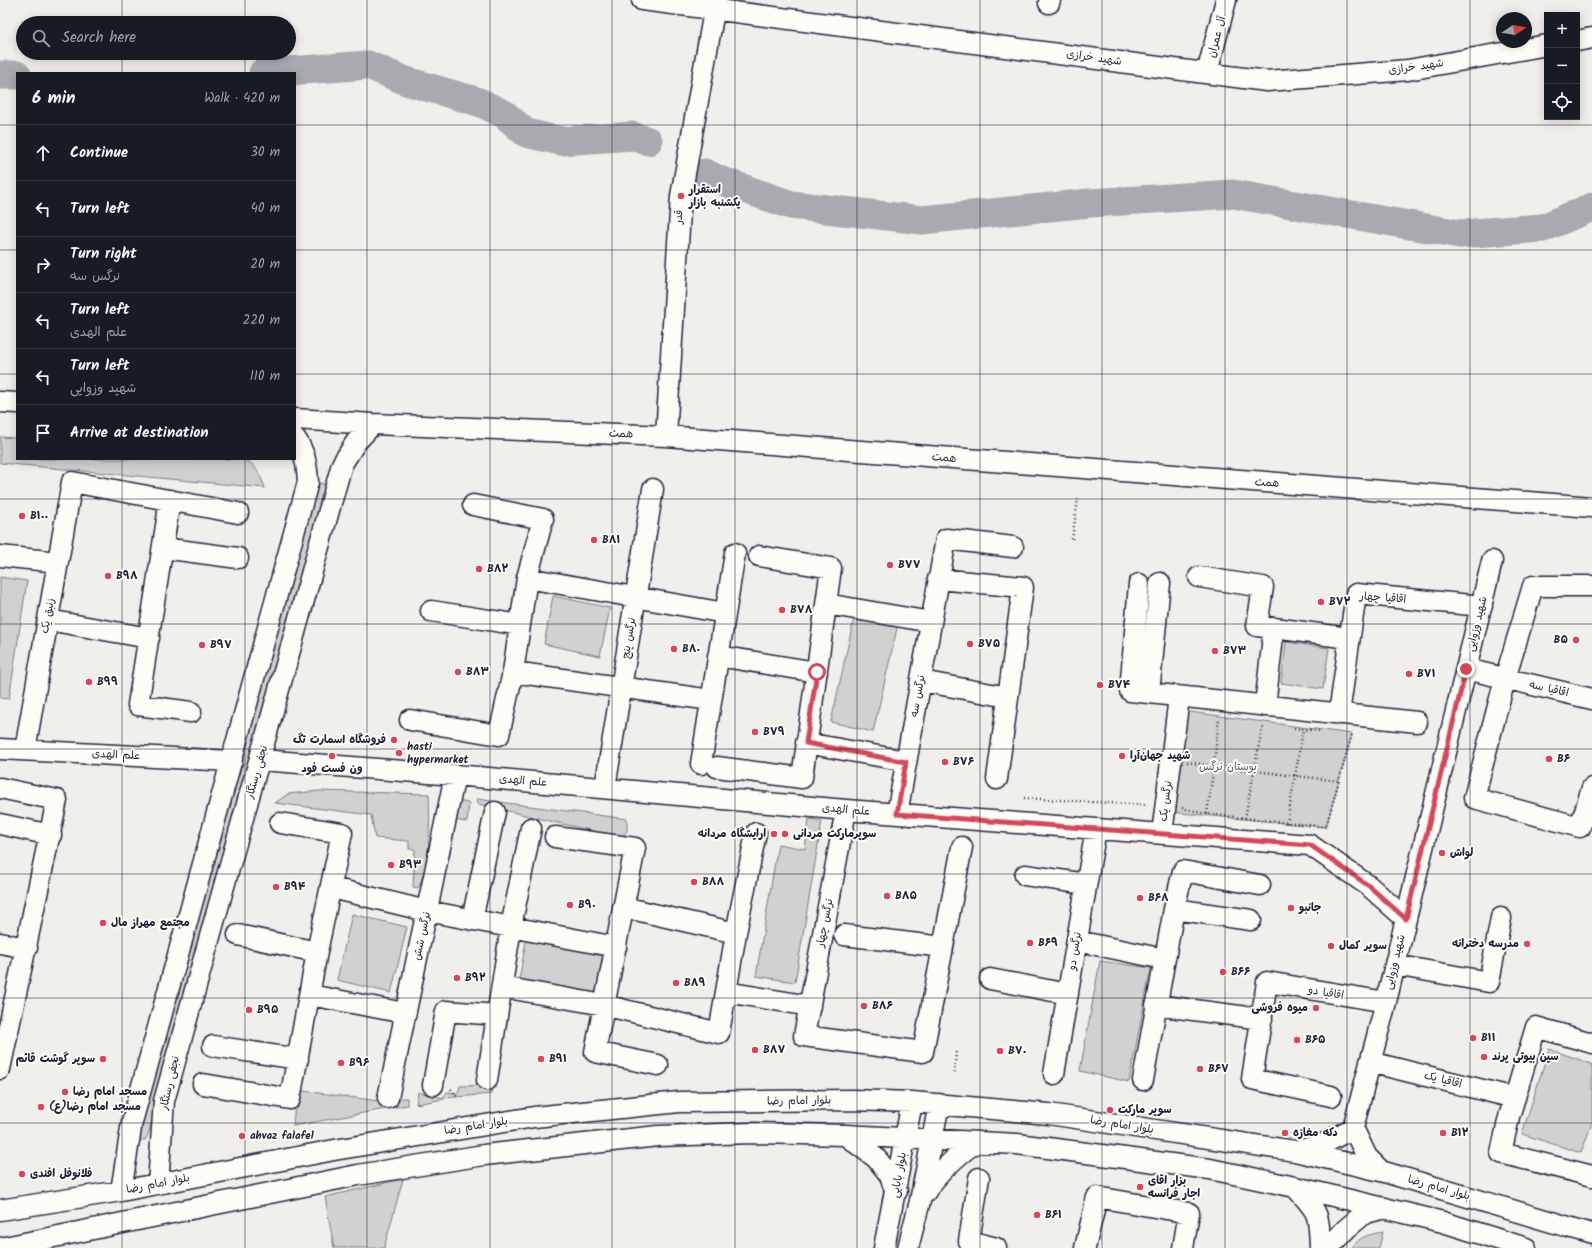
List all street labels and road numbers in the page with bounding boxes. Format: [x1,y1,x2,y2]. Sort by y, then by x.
street label: آل عمران [1203,13,1231,60]
street label: شهید خرازی [1065,45,1123,71]
street label: شهید خرازی [1387,54,1445,80]
street label: قدر [670,209,688,226]
street label: همت [608,425,634,443]
street label: همت [931,448,957,468]
street label: همت [1254,473,1280,493]
street label: اقاقیا چهار [1358,587,1407,609]
street label: شهید وزوایی [1461,595,1493,653]
street label: زنبق یک [36,597,60,635]
street label: نرگس پنج [617,616,641,660]
street label: نرگس سه [905,674,931,718]
street label: اقاقیا سه [1528,676,1570,702]
street label: نجفی رستگار [241,743,273,802]
street label: علم الهدی [91,745,141,765]
street label: علم الهدی [498,770,548,792]
street label: نرگس یک [1155,780,1177,822]
street label: علم الهدی [821,799,871,821]
street label: نرگس چهار [811,897,839,950]
street label: نرگس شش [408,910,436,962]
street label: نرگس دو [1063,931,1087,972]
street label: شهید وزوایی [1379,933,1411,991]
street label: اقاقیا دو [1306,981,1345,1005]
street label: نجفی رستگار [155,1054,185,1113]
street label: اقاقیا یک [1422,1067,1464,1093]
street label: بلوار امام رضا [767,1091,831,1111]
street label: بلوار امام رضا [1089,1111,1155,1139]
street label: بلوار امام رضا [443,1112,509,1140]
street label: بلوار بابایی [886,1151,912,1199]
street label: بلوار امام رضا [125,1169,191,1199]
street label: بلوار امام رضا [1406,1171,1472,1205]

